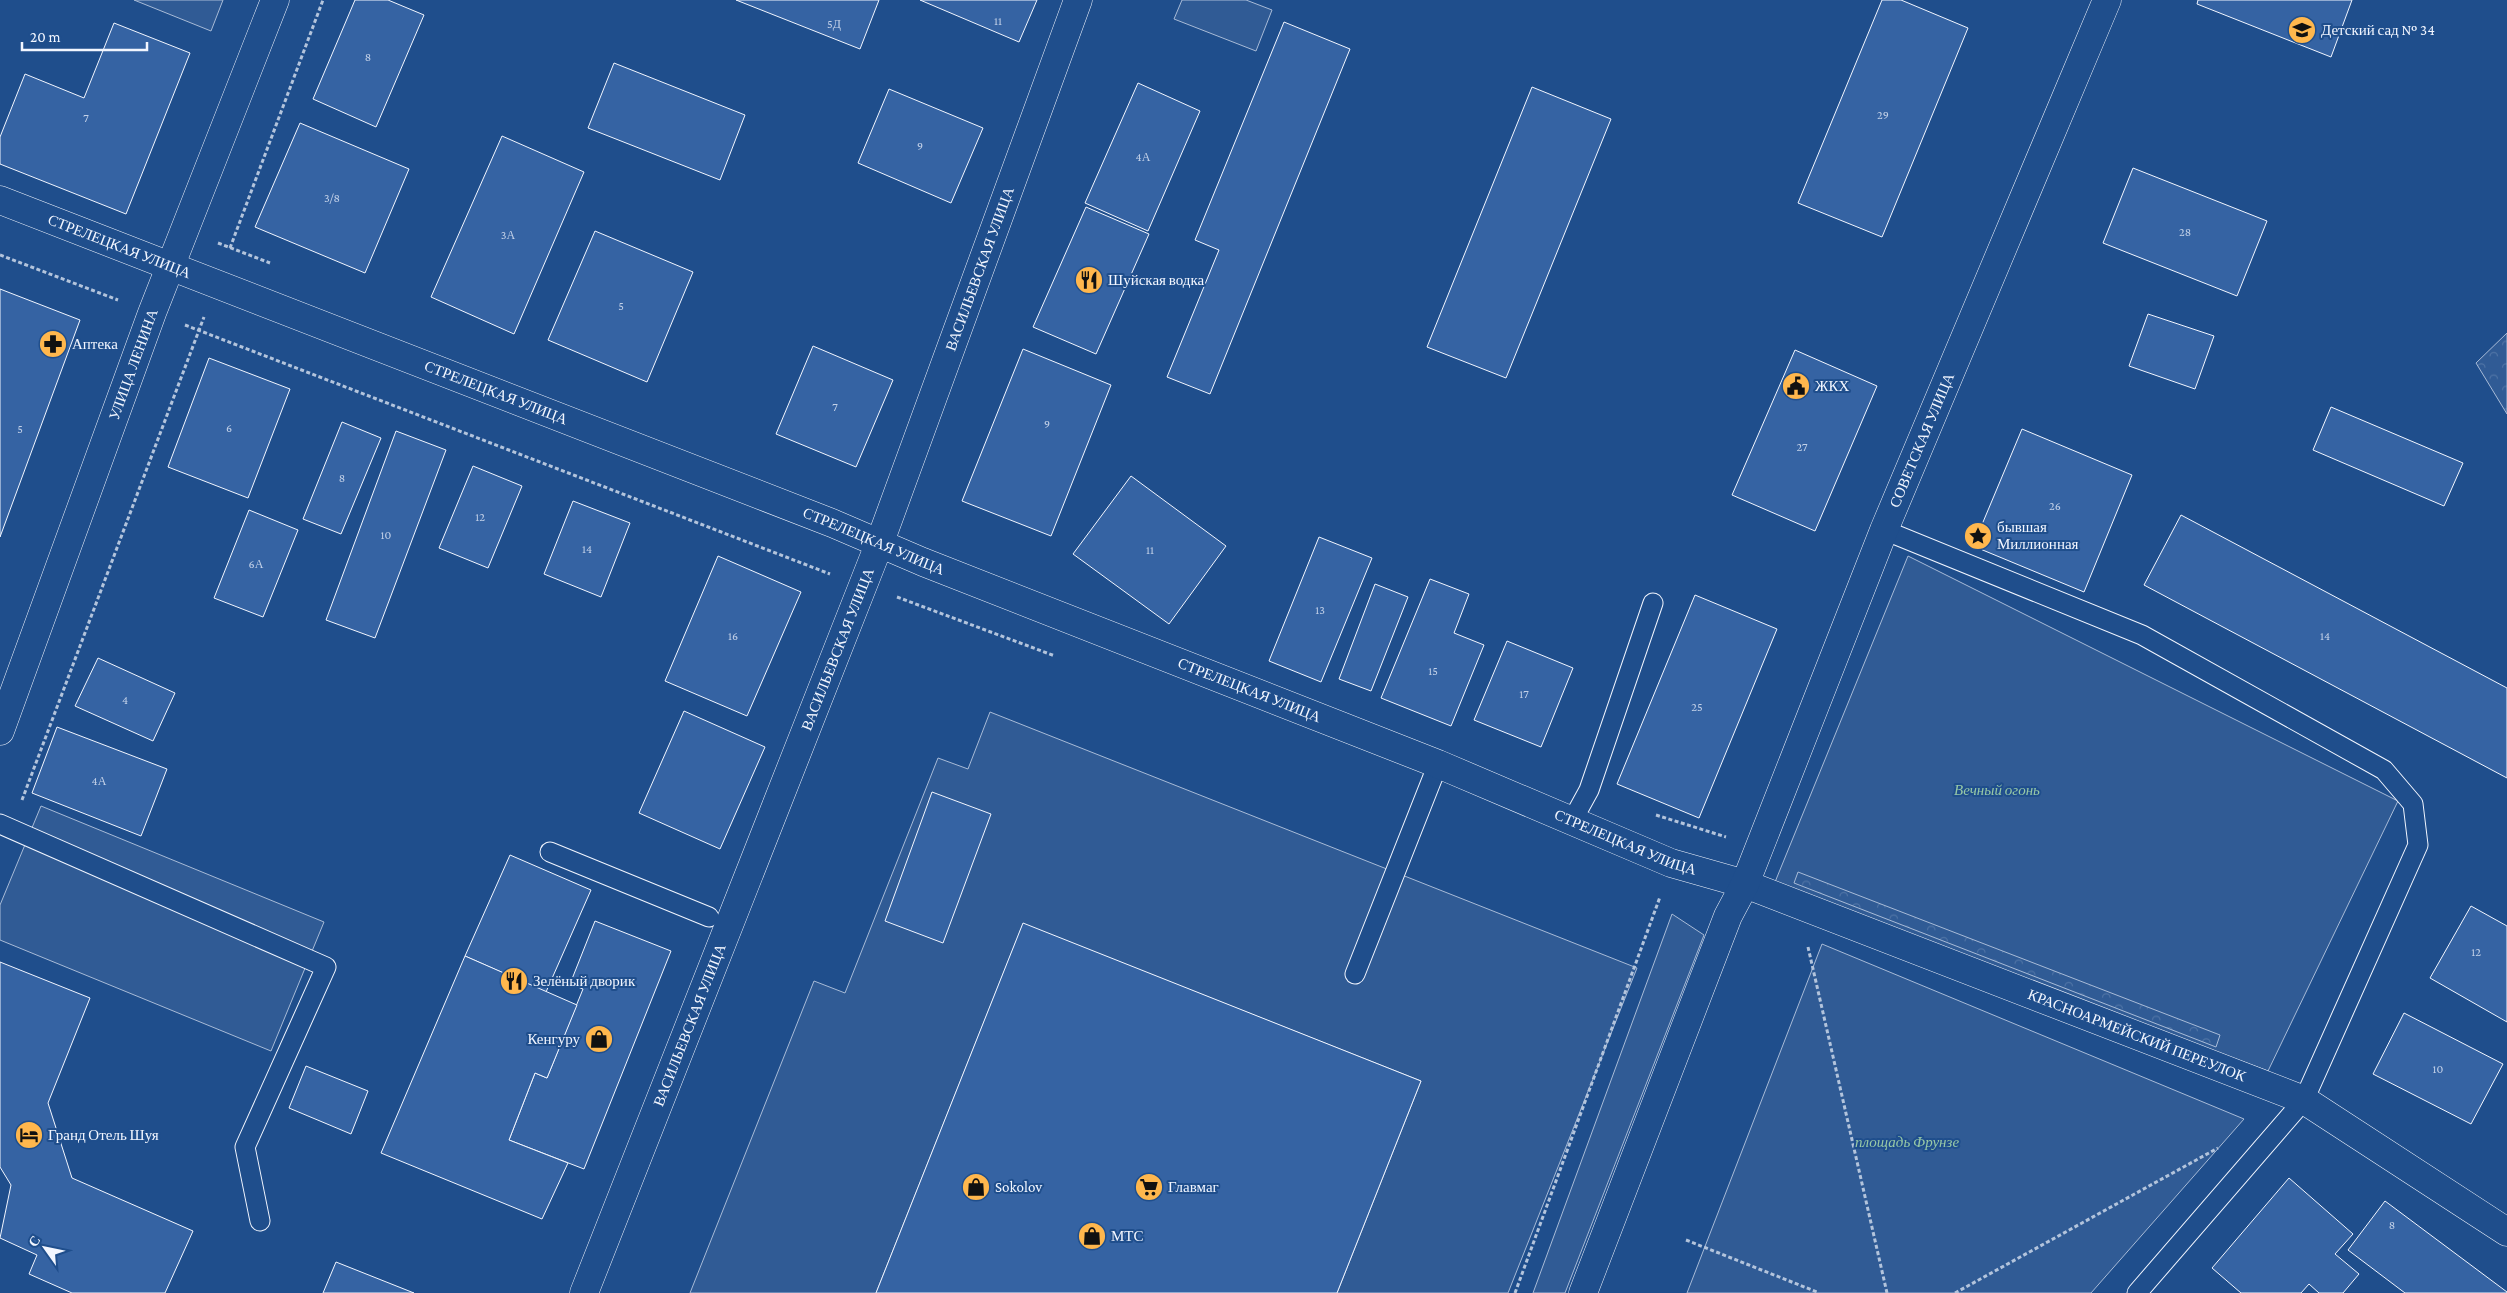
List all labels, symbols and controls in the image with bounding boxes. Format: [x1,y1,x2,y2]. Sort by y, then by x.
house number: 11 [994,14,1002,28]
school or university icon: Детский сад № 34 [2287,15,2317,45]
house number: 5Д [827,17,841,31]
scale bar [22,20,148,52]
place label: Детский сад № 34 [2321,22,2435,38]
text: 20 m [30,29,61,45]
house number: 8 [365,50,371,64]
house number: 29 [1877,108,1889,122]
house number: 7 [83,111,89,125]
house number: 9 [917,139,923,153]
house number: 4А [1136,150,1151,164]
street label: ВАСИЛЬЕВСКАЯ УЛИЦА [943,185,1017,353]
house number: 3/8 [324,191,340,205]
street label: СТРЕЛЕЦКАЯ УЛИЦА [46,211,193,281]
house number: 28 [2179,225,2191,239]
house number: 3А [501,228,516,242]
restaurant icon: Шуйская водка [1074,265,1104,295]
place label: Шуйская водка [1108,272,1204,288]
house number: 5 [618,299,624,313]
street label: УЛИЦА ЛЕНИНА [106,307,161,422]
pharmacy icon: Аптека [38,329,68,359]
place label: Аптека [72,336,118,352]
street label: СТРЕЛЕЦКАЯ УЛИЦА [422,358,570,428]
street label: СОВЕТСКАЯ УЛИЦА [1886,370,1957,510]
public building icon: ЖКХ [1781,371,1811,401]
place label: ЖКХ [1815,378,1849,394]
house number: 7 [832,400,838,414]
house number: 9 [1044,417,1050,431]
house number: 6 [226,421,232,435]
house number: 5 [17,422,23,436]
house number: 27 [1796,440,1808,454]
house number: 8 [339,471,345,485]
house number: 26 [2049,499,2061,513]
street label: СТРЕЛЕЦКАЯ УЛИЦА [801,504,947,578]
house number: 12 [475,510,485,524]
place label: бывшая Миллионная [1997,519,2079,552]
place icon: бывшая Миллионная [1963,521,1993,551]
house number: 10 [381,528,392,542]
house number: 14 [582,542,592,556]
house number: 11 [1146,543,1154,557]
house number: 6А [249,557,264,571]
street label: ВАСИЛЬЕВСКАЯ УЛИЦА [799,565,877,733]
house number: 13 [1315,603,1325,617]
house number: 16 [728,629,738,643]
house number: 14 [2320,629,2330,643]
street label: СТРЕЛЕЦКАЯ УЛИЦА [1176,655,1323,725]
house number: 15 [1428,664,1438,678]
house number: 17 [1519,687,1529,701]
house number: 4 [122,693,128,707]
house number: 25 [1691,700,1703,714]
house number: 4А [92,774,107,788]
park label: Вечный огонь [1954,782,2040,798]
street label: СТРЕЛЕЦКАЯ УЛИЦА [1552,806,1699,878]
street label: ВАСИЛЬЕВСКАЯ УЛИЦА [650,941,729,1109]
house number: 12 [2471,945,2481,959]
restaurant icon: Зелёный дворик [499,966,529,996]
place label: Зелёный дворик [533,973,636,989]
street label: КРАСНОАРМЕЙСКИЙ ПЕРЕУЛОК [2026,986,2249,1085]
shop icon: Кенгуру [584,1024,614,1054]
place label: Кенгуру [527,1031,580,1047]
house number: 10 [2433,1062,2444,1076]
hotel icon: Гранд Отель Шуя [14,1120,44,1150]
place label: Гранд Отель Шуя [48,1127,159,1143]
park label: площадь Фрунзе [1855,1134,1959,1150]
shop icon: Sokolov [961,1172,991,1202]
supermarket icon: Главмаг [1134,1172,1164,1202]
place label: Sokolov [995,1179,1042,1195]
place label: Главмаг [1168,1179,1219,1195]
house number: 8 [2389,1218,2395,1232]
shop icon: МТС [1077,1221,1107,1251]
north arrow [20,1223,70,1273]
place label: МТС [1111,1228,1144,1244]
text: С [25,1232,44,1250]

